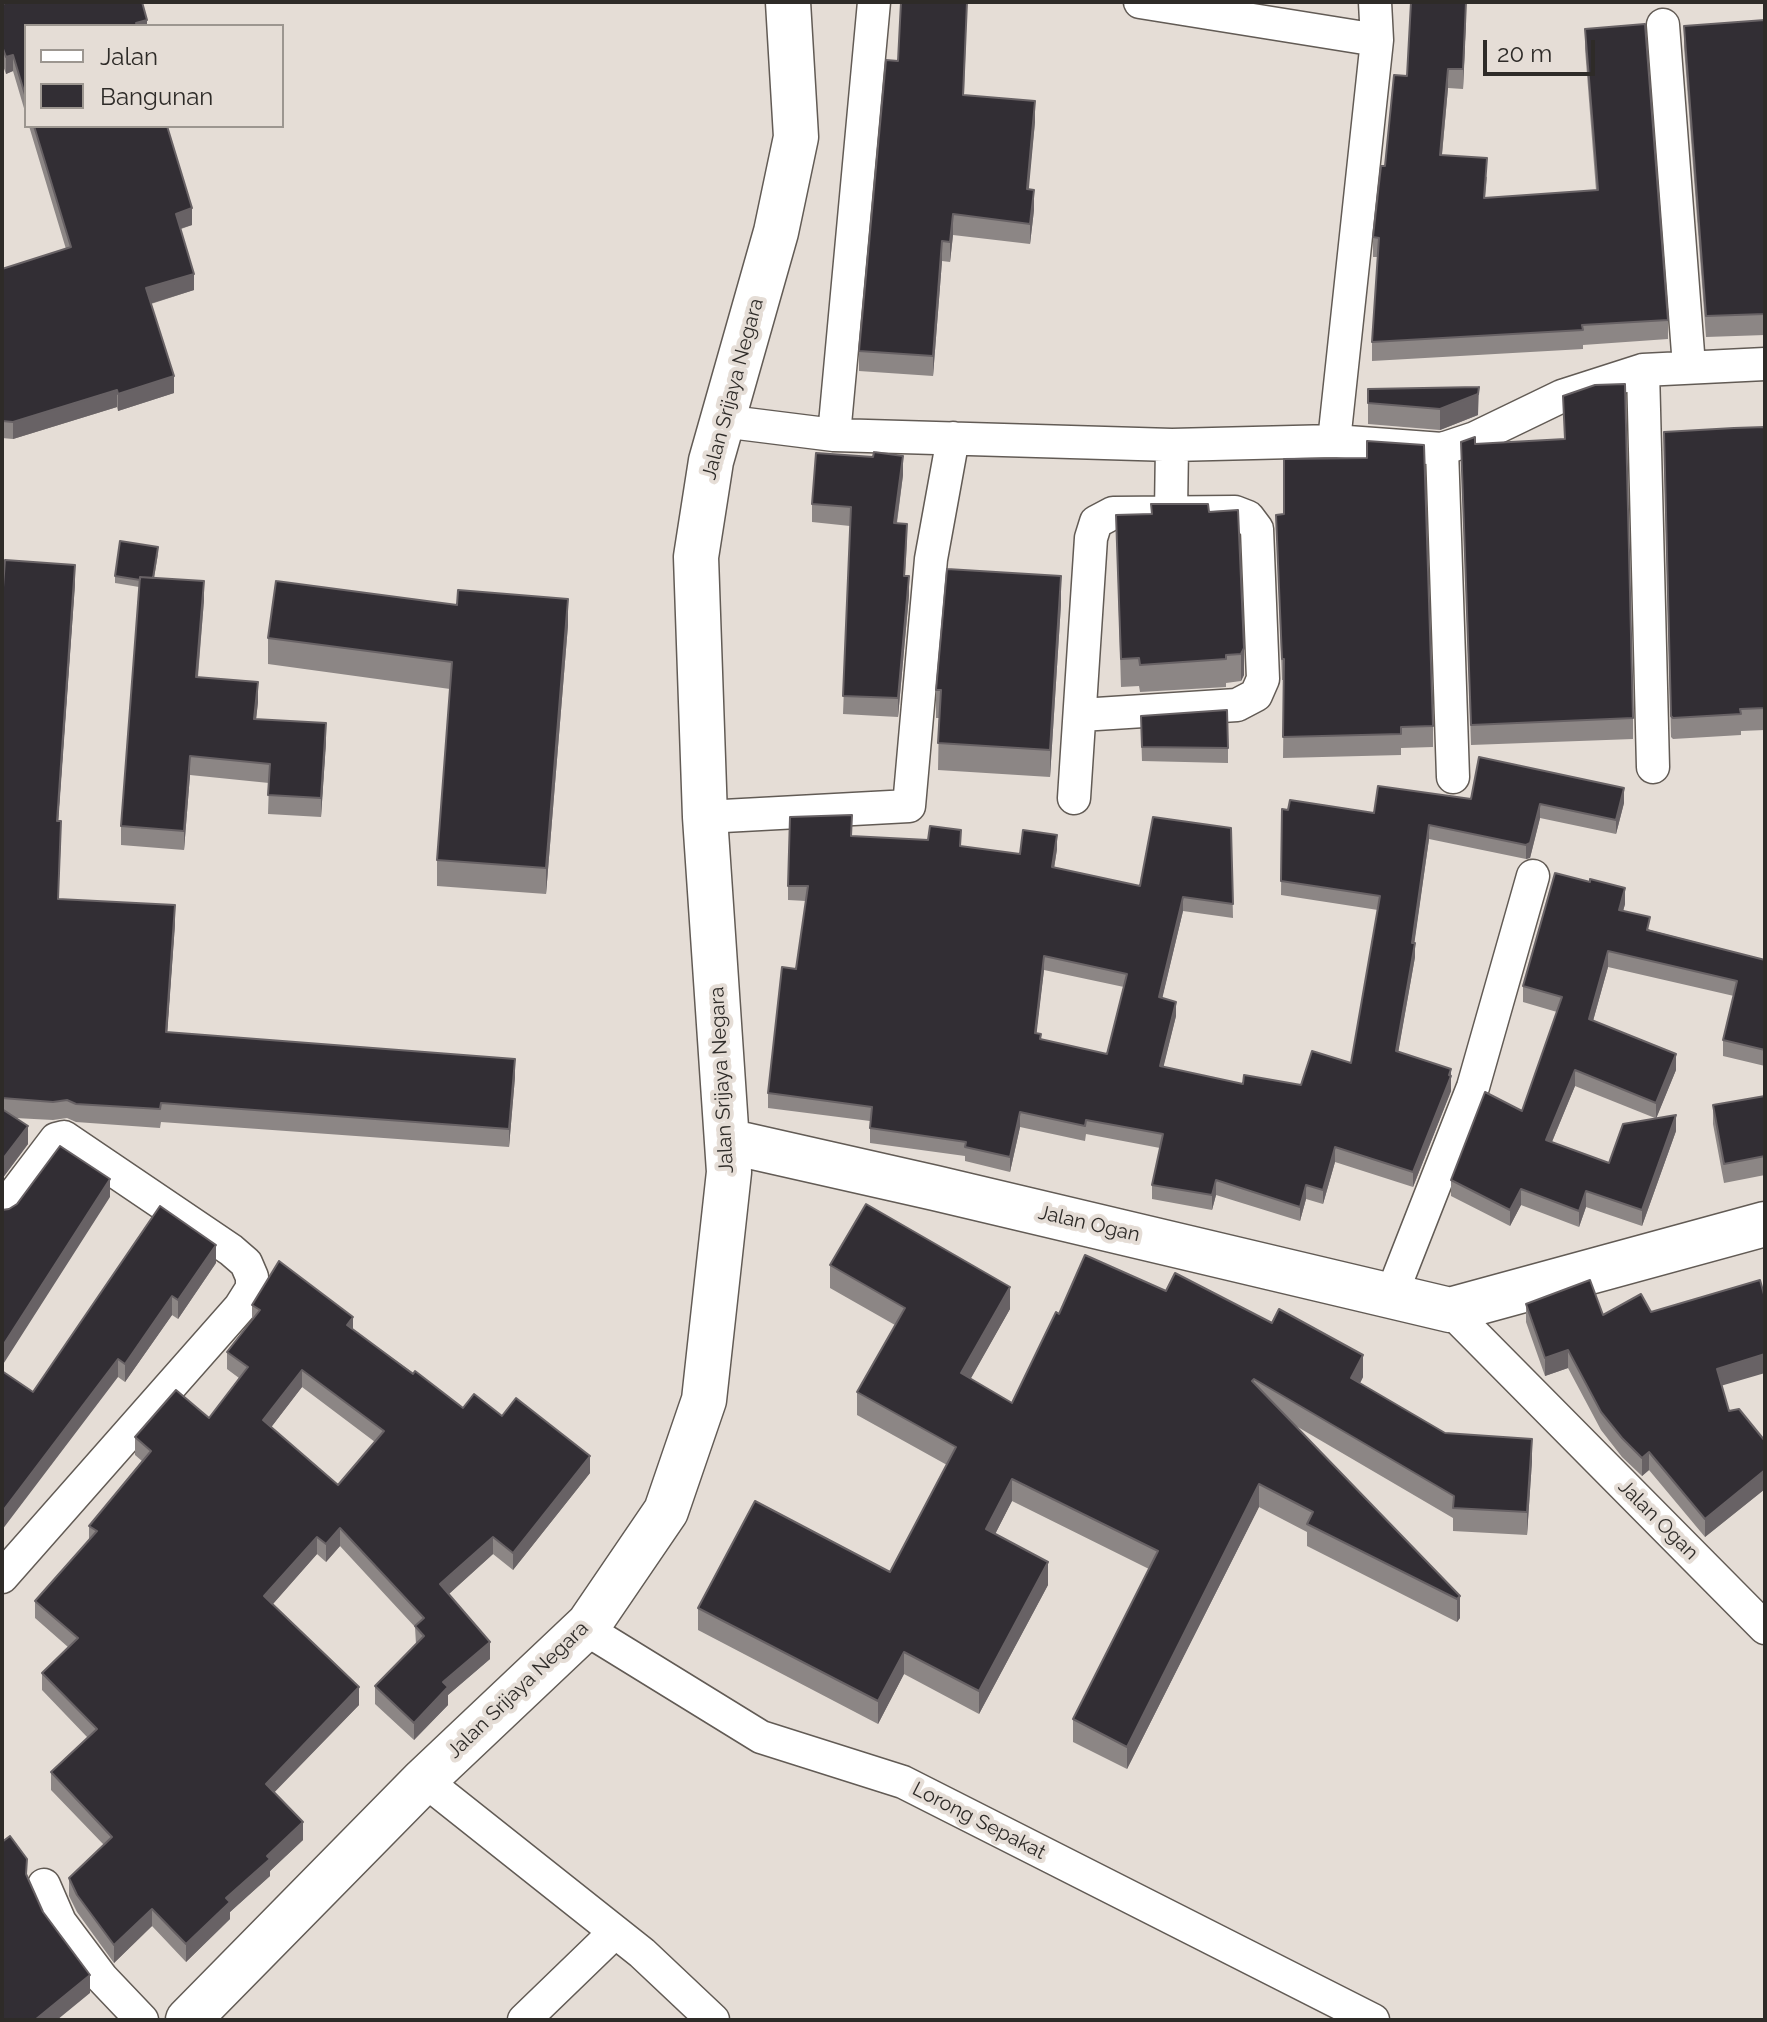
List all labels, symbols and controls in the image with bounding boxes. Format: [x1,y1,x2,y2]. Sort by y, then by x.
legend [24,24,284,128]
scale bar [1487,24,1599,74]
text: 20 m [1497,39,1552,68]
text: Jalan [100,42,158,71]
text: Bangunan [100,82,213,111]
street label: Jalan Srijaya Negara [697,296,769,482]
street label: Jalan Srijaya Negara [705,986,739,1174]
street label: Jalan Ogan [1036,1201,1142,1247]
street label: Jalan Ogan [1613,1475,1703,1565]
street label: Jalan Srijaya Negara [442,1616,594,1764]
street label: Lorong Sepakat [908,1777,1050,1865]

